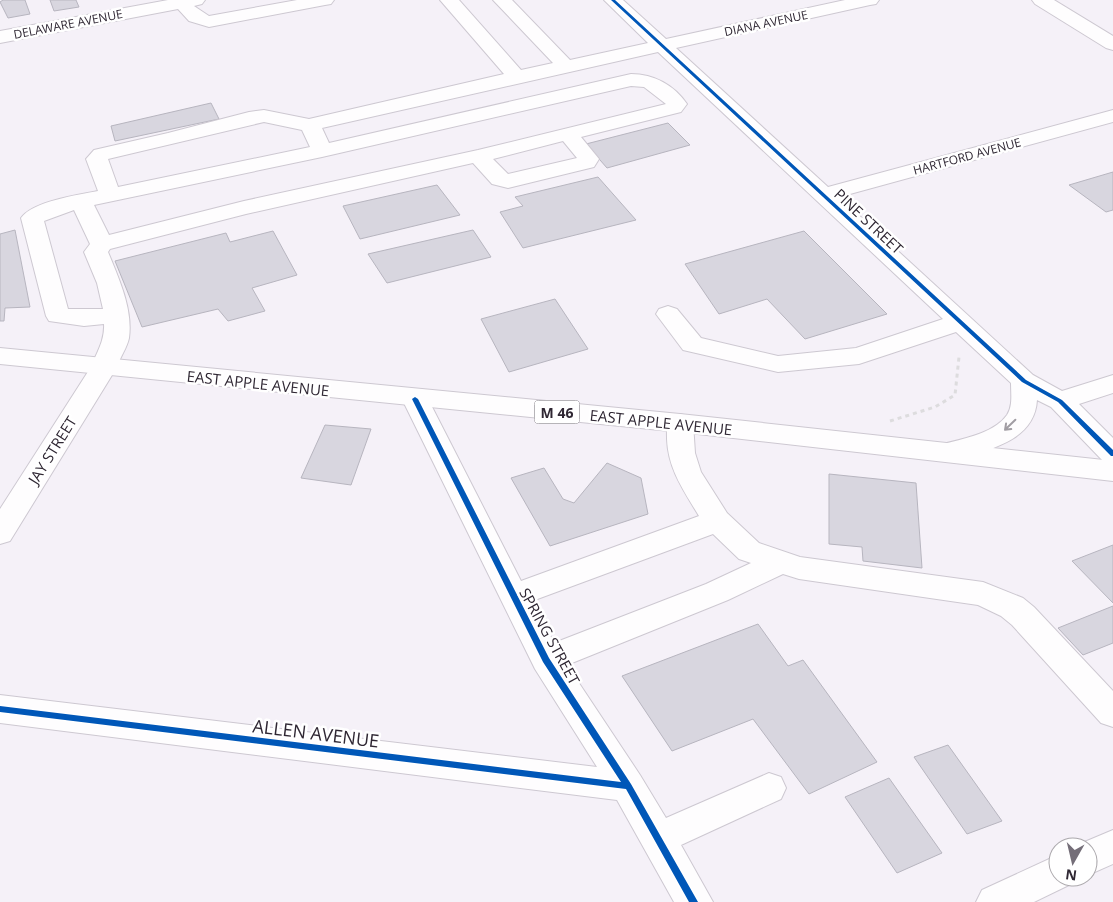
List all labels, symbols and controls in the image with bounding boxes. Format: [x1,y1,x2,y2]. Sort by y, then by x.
street label: DELAWARE AVENUE [12,5,124,43]
street label: DIANA AVENUE [723,6,809,40]
street label: HARTFORD AVENUE [911,133,1023,179]
street label: PINE STREET [830,184,908,259]
street label: EAST APPLE AVENUE [186,366,330,400]
road number: M 46 [534,401,580,424]
street label: EAST APPLE AVENUE [589,405,733,439]
street label: JAY STREET [22,412,81,489]
one-way arrow [1004,419,1016,431]
street label: SPRING STREET [515,584,585,688]
street label: ALLEN AVENUE [251,713,381,753]
north arrow [1048,837,1098,887]
text: N [1064,865,1078,886]

